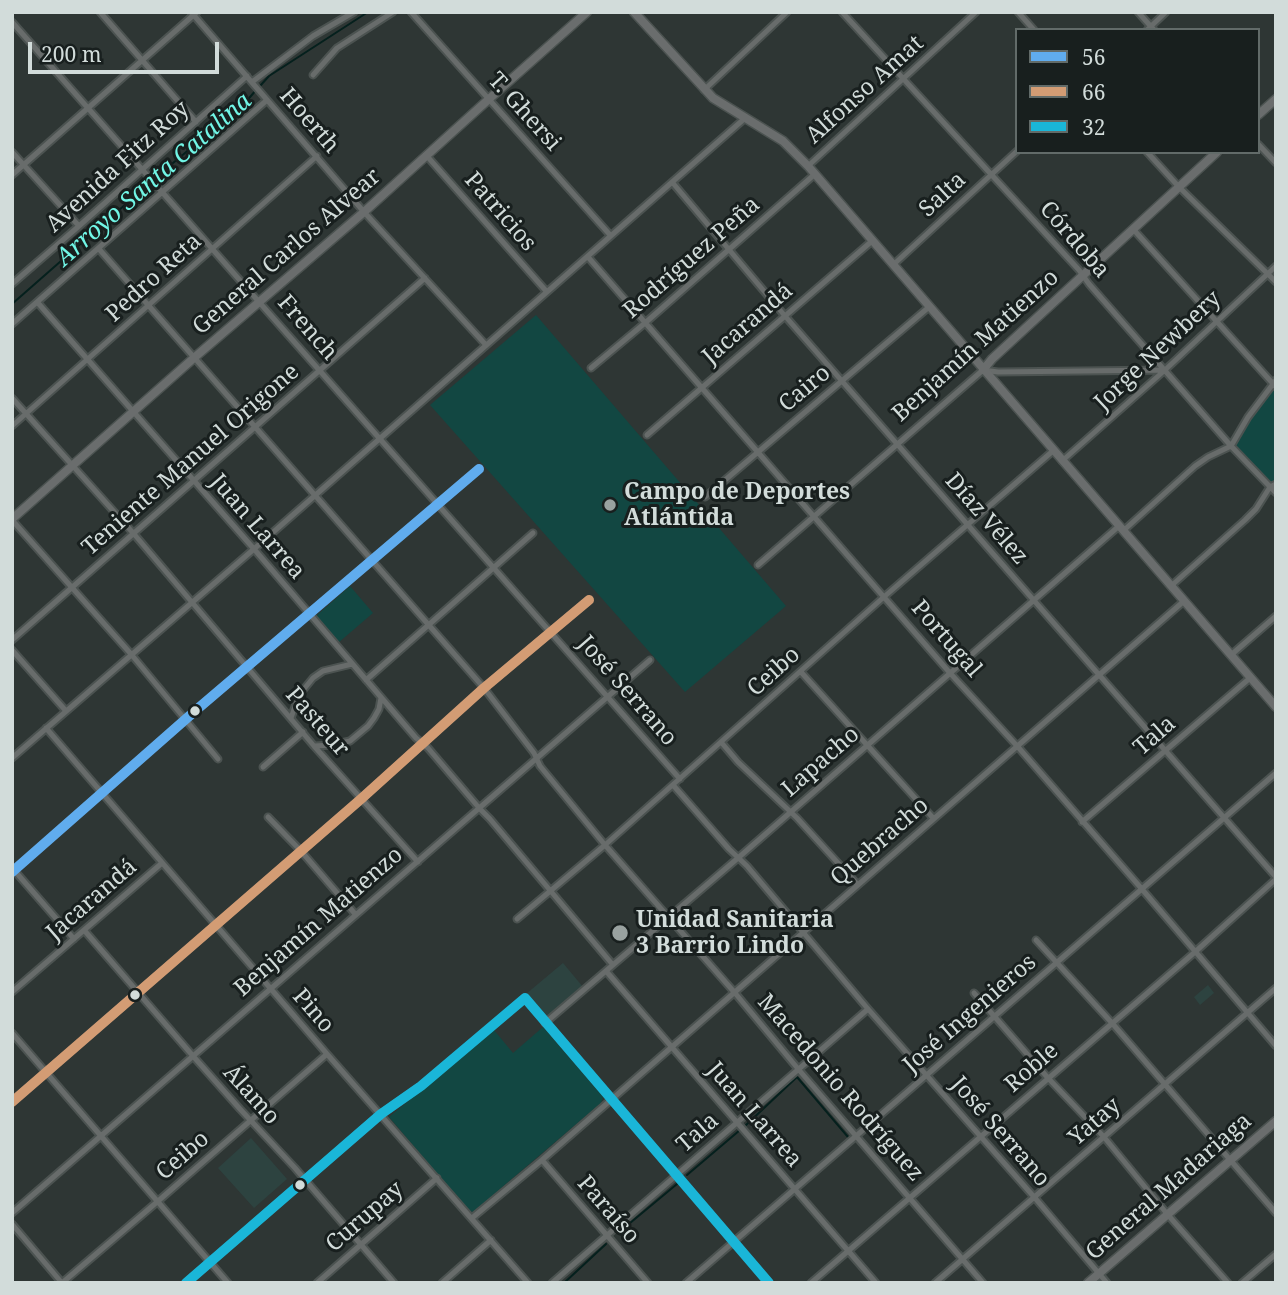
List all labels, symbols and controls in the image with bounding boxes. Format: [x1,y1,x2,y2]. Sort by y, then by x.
scale bar [32,28,222,72]
legend [1015,28,1260,154]
street label: Alfonso Amat [801,30,929,150]
text: 200 m [41,40,102,68]
text: 56 [1082,43,1105,71]
street label: T. Ghersi [482,67,566,157]
text: 66 [1082,78,1105,106]
street label: Hoerth [273,83,345,159]
water label: Arroyo Santa Catalina [50,87,258,273]
street label: Avenida Fitz Roy [41,95,195,239]
text: 32 [1082,113,1105,141]
street label: General Carlos Alvear [187,163,387,341]
street label: Patricios [458,167,542,257]
street label: Salta [914,167,972,223]
street label: Rodríguez Peña [618,191,766,325]
street label: Córdoba [1033,196,1115,284]
street label: Pedro Reta [101,228,207,328]
street label: Benjamín Matienzo [887,264,1065,428]
street label: Jacarandá [697,277,799,371]
street label: Jorge Newbery [1089,285,1227,417]
street label: French [271,290,343,366]
street label: Teniente Manuel Origone [77,358,305,562]
street label: Cairo [774,360,836,418]
street label: Díaz Vélez [939,468,1033,570]
street label: Juan Larrea [204,469,310,585]
place label: Campo de Deportes Atlántida [624,478,850,532]
marker: Campo de Deportes Atlántida [602,497,618,513]
street label: Portugal [905,595,987,683]
street label: José Serrano [572,630,682,752]
street label: Ceibo [742,641,806,703]
street label: Pasteur [279,682,355,762]
unlabelled marker [188,704,202,718]
street label: Tala [1128,710,1182,762]
street label: Lapacho [777,721,865,803]
street label: Quebracho [825,792,935,892]
street label: Benjamín Matienzo [229,841,409,1003]
street label: Jacarandá [41,853,143,947]
place label: Unidad Sanitaria 3 Barrio Lindo [636,906,834,960]
marker: Unidad Sanitaria 3 Barrio Lindo [610,923,630,943]
street label: José Ingenieros [898,949,1042,1079]
street label: Pino [286,983,340,1039]
unlabelled marker [128,988,142,1002]
street label: Macedonio Rodríguez [751,989,929,1187]
street label: Roble [1000,1037,1064,1099]
street label: Juan Larrea [701,1057,807,1173]
street label: Álamo [217,1059,285,1131]
street label: José Serrano [945,1071,1055,1193]
street label: Yatay [1063,1092,1127,1152]
street label: Tala [671,1107,725,1159]
street label: General Madariaga [1081,1108,1257,1266]
street label: Ceibo [151,1126,215,1186]
street label: Paraíso [571,1170,645,1250]
street label: Curupay [321,1176,409,1258]
unlabelled marker [293,1178,307,1192]

